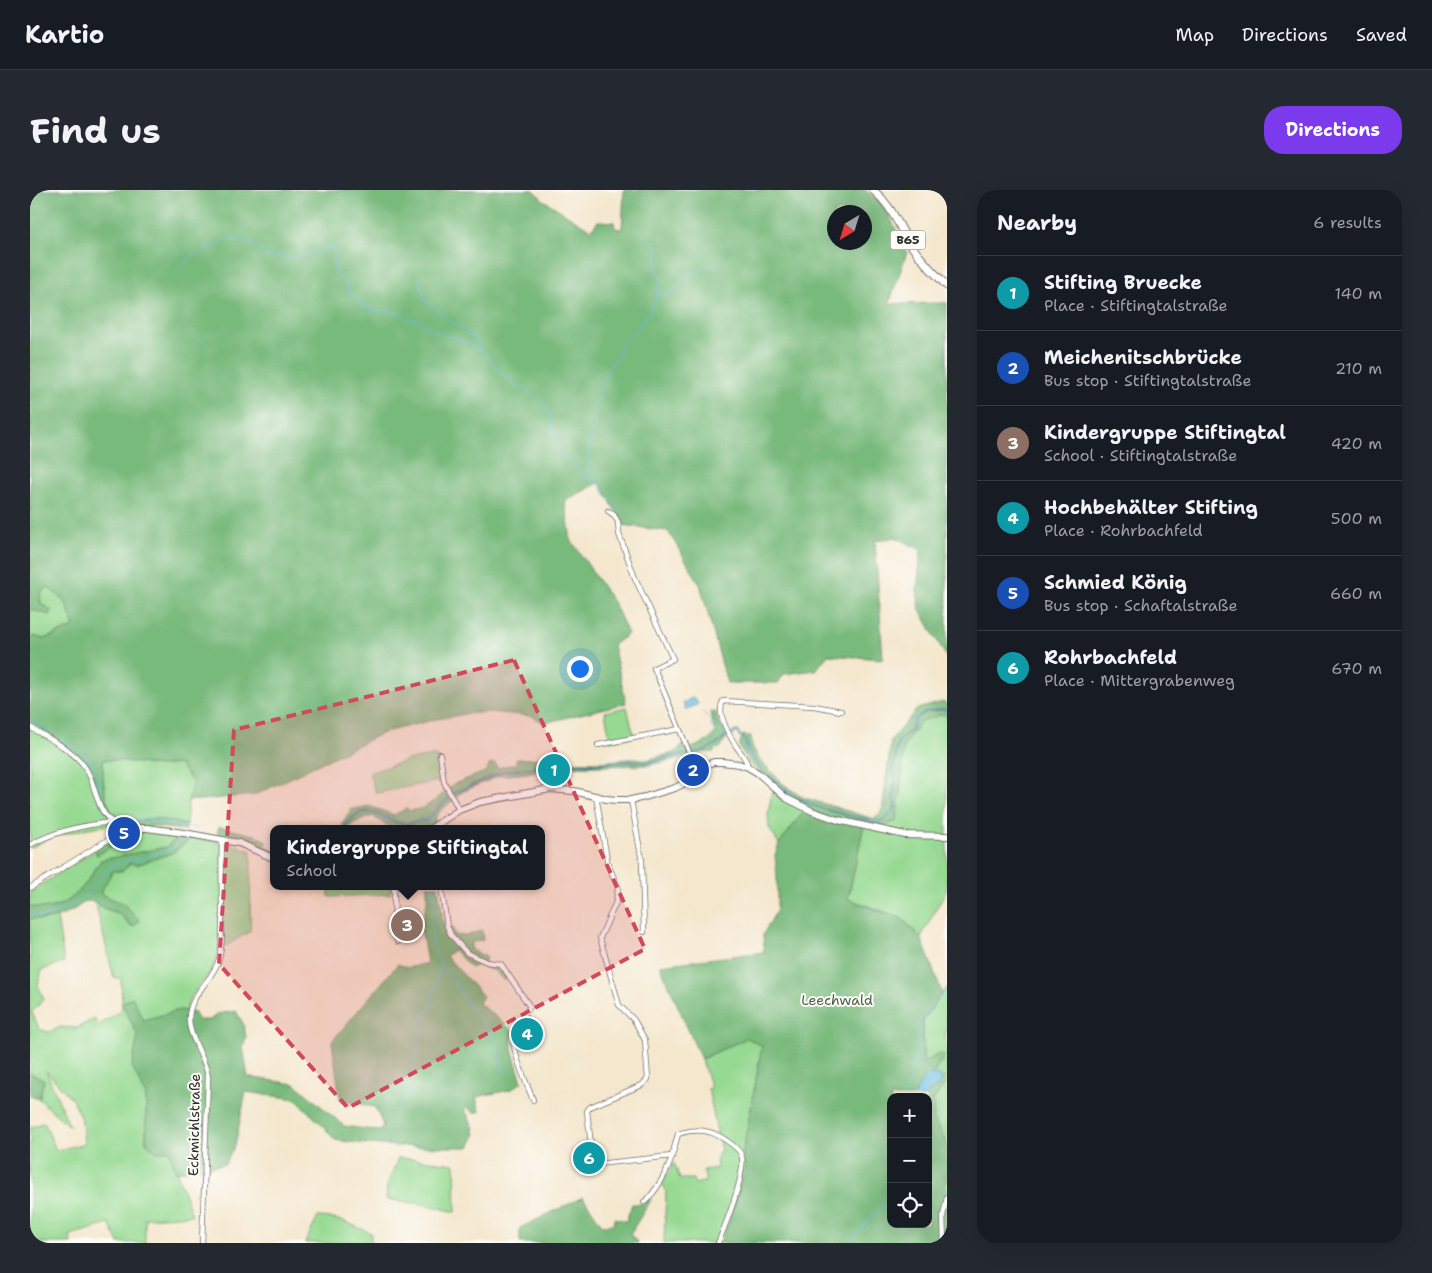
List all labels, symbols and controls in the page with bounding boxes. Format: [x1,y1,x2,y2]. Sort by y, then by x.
text: Kartio [25,19,104,51]
text: Map [1176,23,1214,47]
text: Directions [1242,23,1328,47]
text: Saved [1356,23,1407,47]
button: Directions [1264,106,1402,154]
text: Find us [30,107,161,154]
north arrow [827,205,872,250]
text: Nearby [997,209,1077,237]
text: 6 results [1313,212,1382,233]
road number: B65 [890,230,926,250]
text: Stifting Bruecke [1044,270,1202,295]
text: 1 [1009,283,1017,304]
text: 140 m [1335,283,1382,304]
text: Place · Stiftingtalstraße [1044,295,1228,316]
text: Meichenitschbrücke [1044,345,1242,370]
text: 2 [1007,358,1019,379]
text: 210 m [1335,358,1382,379]
text: Bus stop · Stiftingtalstraße [1044,370,1251,391]
text: Kindergruppe Stiftingtal [1044,420,1286,445]
text: 3 [1007,433,1019,454]
text: 420 m [1331,433,1382,454]
text: School · Stiftingtalstraße [1044,445,1237,466]
text: Hochbehälter Stifting [1044,495,1258,520]
text: 4 [1007,508,1019,529]
text: 500 m [1331,508,1382,529]
text: Place · Rohrbachfeld [1044,520,1203,541]
text: Schmied König [1044,570,1187,595]
text: 5 [1008,583,1018,604]
text: 660 m [1330,583,1382,604]
text: Bus stop · Schaftalstraße [1044,595,1237,616]
text: Rohrbachfeld [1044,645,1177,670]
your location [567,656,593,682]
text: 6 [1007,658,1019,679]
text: 670 m [1331,658,1382,679]
text: Place · Mittergrabenweg [1044,670,1235,691]
pin: 1 [538,751,570,789]
pin: 2 [677,751,709,789]
pin: 5 [108,814,140,852]
popup [270,825,545,890]
text: Kindergruppe Stiftingtal [287,835,528,860]
text: School [287,860,337,881]
pin: 3 [391,906,423,944]
park label: Leechwald [801,991,873,1009]
pin: 4 [511,1015,543,1053]
street label: Eckmichlstraße [184,1074,204,1176]
map controls [887,1093,932,1228]
button: + [887,1093,932,1138]
button: − [887,1138,932,1183]
pin: 6 [573,1139,605,1177]
button: locate [887,1183,932,1228]

